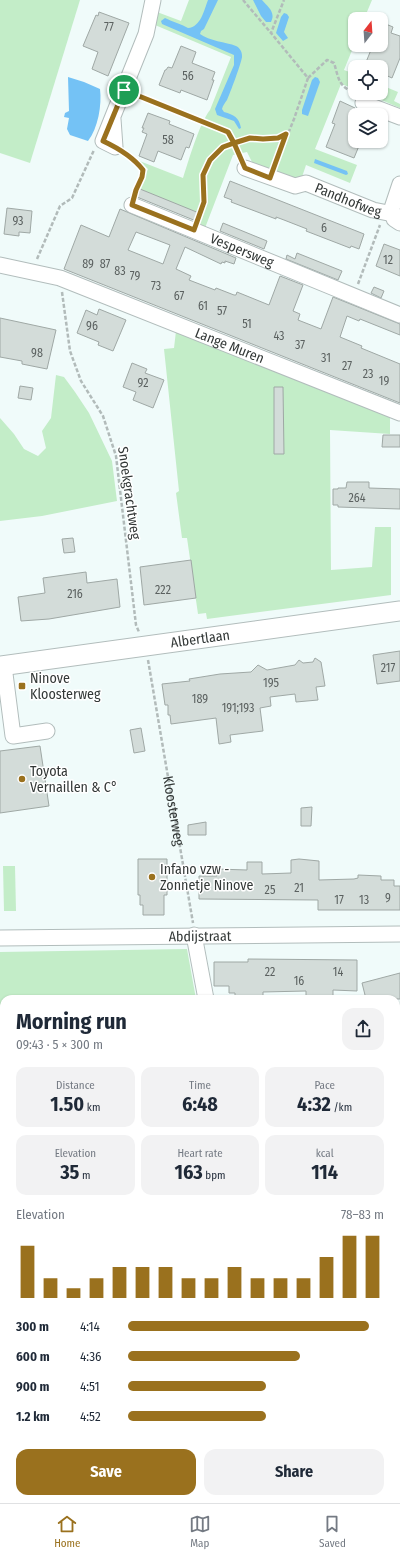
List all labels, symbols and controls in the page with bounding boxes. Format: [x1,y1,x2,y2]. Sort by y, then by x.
north arrow [348,12,388,52]
map controls [348,12,388,148]
house number: 77 [104,20,114,34]
button: locate [348,60,388,100]
house number: 56 [182,69,194,83]
pin [107,73,141,107]
icon: arrive [113,79,135,101]
button: layers [348,108,388,148]
house number: 58 [162,133,174,147]
street label: Pandhofweg [312,179,383,220]
house number: 93 [12,214,24,228]
house number: 6 [321,221,327,235]
street label: Vespersweg [208,230,277,271]
house number: 12 [383,253,393,267]
house number: 89 [82,257,94,271]
house number: 87 [100,257,110,271]
house number: 83 [114,264,126,278]
house number: 79 [130,269,140,283]
house number: 73 [151,279,161,293]
house number: 67 [174,289,184,303]
house number: 61 [198,299,208,313]
house number: 57 [217,304,227,318]
house number: 51 [242,317,252,331]
house number: 96 [86,319,98,333]
street label: Lange Muren [193,324,267,367]
house number: 43 [273,329,285,343]
house number: 37 [295,338,305,352]
house number: 98 [31,346,43,360]
house number: 31 [321,351,331,365]
house number: 27 [342,359,352,373]
house number: 23 [363,367,373,381]
house number: 19 [379,374,389,388]
house number: 92 [138,376,148,390]
street label: Snoekgrachtweg [114,445,144,541]
house number: 264 [348,491,366,505]
house number: 222 [155,583,171,597]
house number: 216 [67,587,83,601]
street label: Albertlaan [169,626,231,651]
house number: 217 [381,661,395,675]
place label: Ninove Kloosterweg [30,670,101,703]
house number: 195 [263,676,279,690]
marker: Ninove Kloosterweg [17,681,27,691]
house number: 189 [192,692,208,706]
house number: 191;193 [222,701,254,715]
place label: Toyota Vernaillen & C° [30,763,118,796]
marker: Toyota Vernaillen & C° [17,774,27,784]
street label: Kloosterweg [159,775,188,847]
place label: Infano vzw - Zonnetje Ninove [160,861,254,894]
marker: Infano vzw - Zonnetje Ninove [147,872,157,882]
house number: 21 [294,881,304,895]
house number: 25 [265,883,276,897]
house number: 9 [385,891,391,905]
house number: 17 [334,893,344,907]
house number: 13 [359,893,369,907]
street label: Abdijstraat [169,927,232,945]
house number: 22 [265,965,275,979]
house number: 14 [333,965,343,979]
house number: 16 [294,974,304,988]
text: Morning run [16,1008,127,1035]
button: share [342,1008,384,1050]
text: 09:43 · 5 × 300 m [16,1037,103,1052]
text: Distance [56,1079,95,1092]
text: Time [189,1079,211,1092]
text: Pace [314,1079,335,1092]
text: 1.50 [50,1092,84,1116]
text: 6:48 [182,1092,218,1116]
text: 4:32 [297,1092,331,1116]
text: km [84,1101,100,1114]
text: /km [331,1101,352,1114]
text: Elevation [55,1147,96,1160]
text: Heart rate [177,1147,223,1160]
text: kcal [316,1147,334,1160]
text: 35 [60,1160,79,1184]
text: 163 [175,1160,203,1184]
text: 114 [311,1160,338,1184]
text: m [79,1169,90,1182]
text: bpm [203,1169,225,1182]
text: Elevation [16,1207,65,1222]
text: 78–83 m [341,1207,384,1222]
text: 300 m [16,1319,49,1334]
text: 4:14 [80,1319,100,1334]
text: 600 m [16,1349,50,1364]
text: 4:36 [80,1349,101,1364]
text: 900 m [16,1379,50,1394]
text: 4:51 [80,1379,100,1394]
text: 1.2 km [16,1409,50,1424]
text: 4:52 [80,1409,101,1424]
button: Save [16,1449,196,1495]
button: Share [204,1449,384,1495]
tab: Home [54,1513,80,1550]
tab: Map [189,1513,211,1550]
tab: Saved [319,1513,346,1550]

